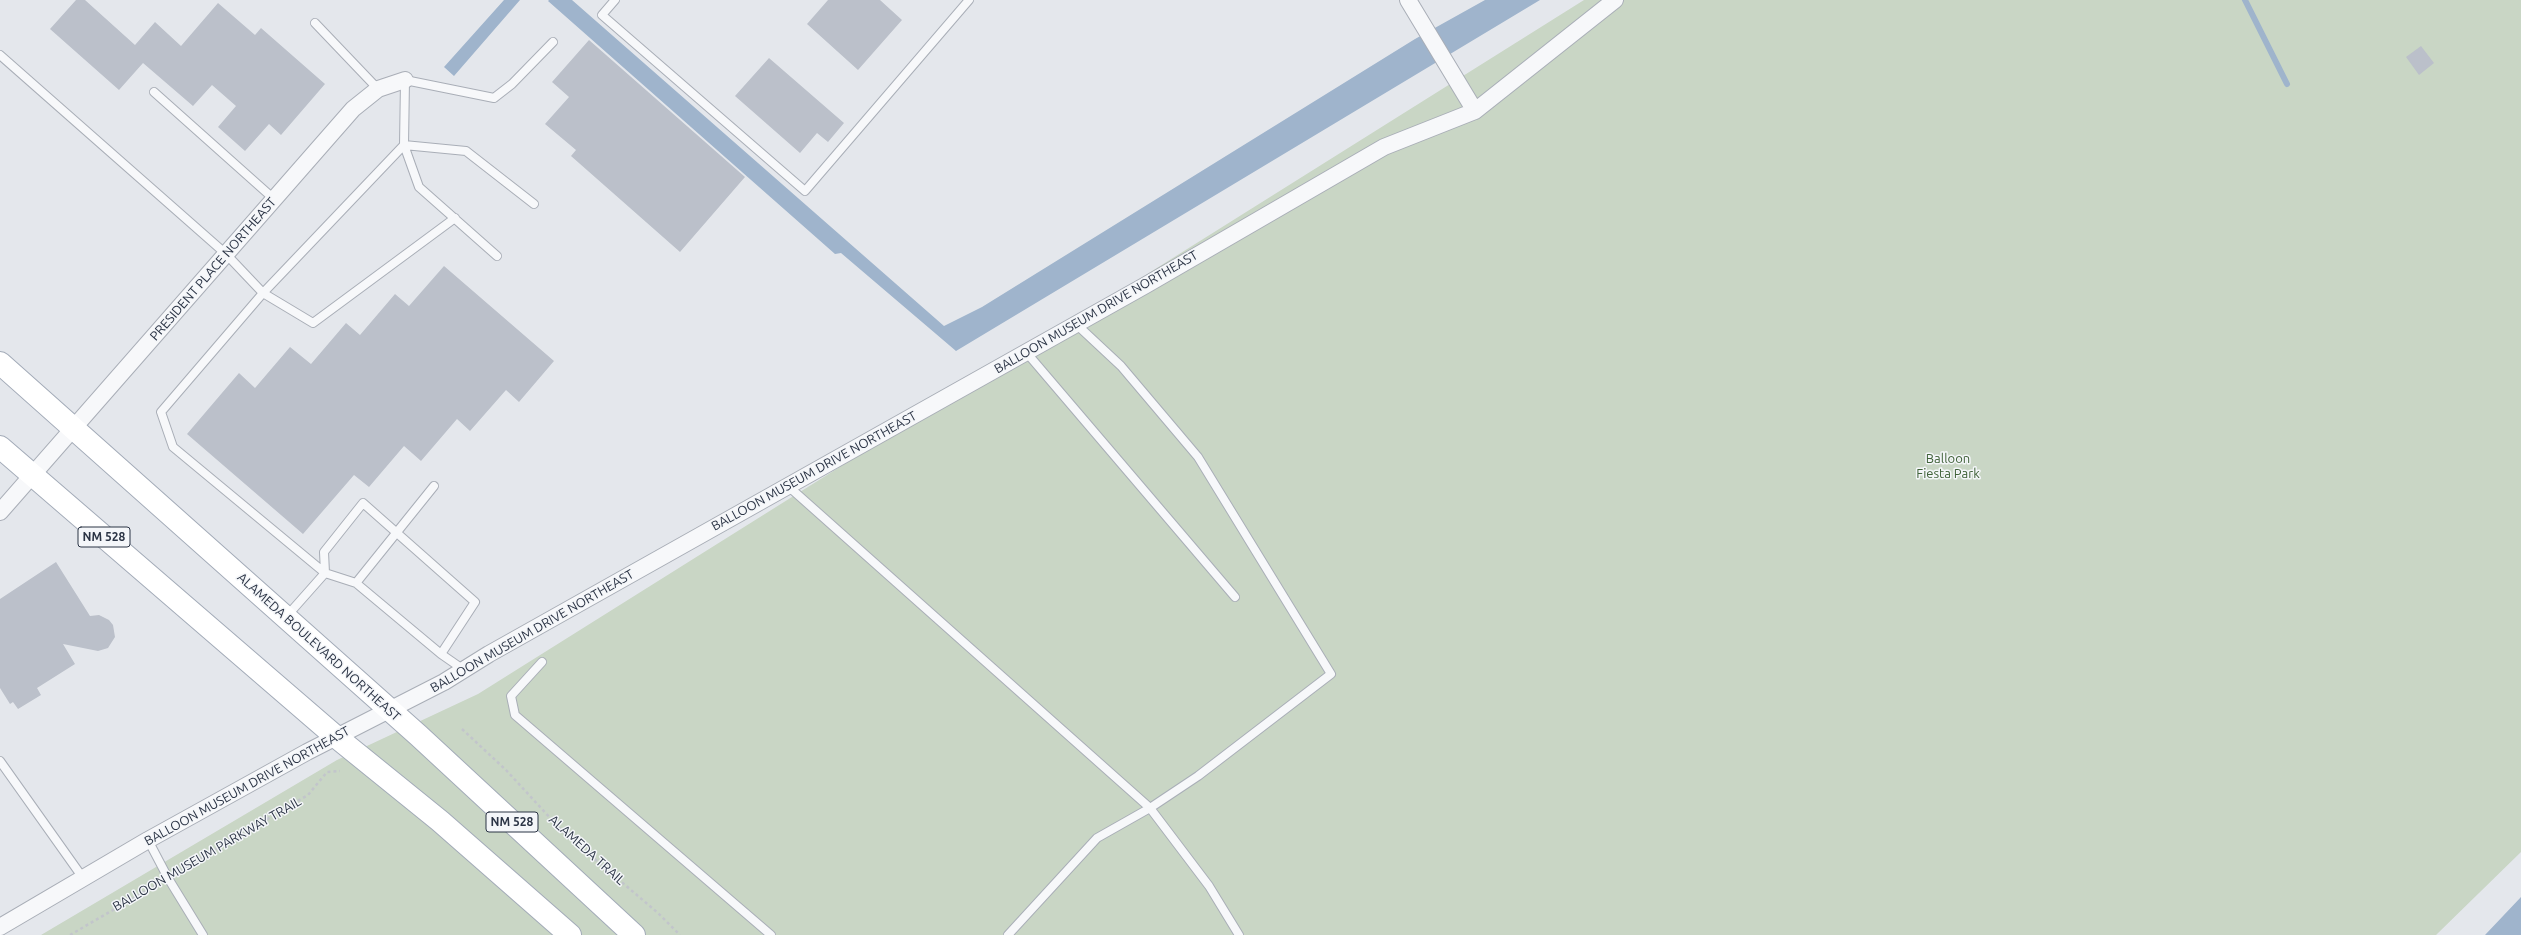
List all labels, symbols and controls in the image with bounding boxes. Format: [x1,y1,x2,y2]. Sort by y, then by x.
street label: PRESIDENT PLACE NORTHEAST [147,194,279,344]
street label: BALLOON MUSEUM DRIVE NORTHEAST [992,247,1200,377]
street label: BALLOON MUSEUM DRIVE NORTHEAST [709,408,919,534]
park label: Balloon Fiesta Park [1916,451,1980,482]
road number: NM 528 [78,527,130,547]
street label: BALLOON MUSEUM DRIVE NORTHEAST [428,566,636,696]
street label: ALAMEDA BOULEVARD NORTHEAST [234,570,404,724]
street label: BALLOON MUSEUM DRIVE NORTHEAST [142,723,352,849]
street label: BALLOON MUSEUM PARKWAY TRAIL [110,793,304,915]
road number: NM 528 [486,812,538,832]
street label: ALAMEDA TRAIL [546,812,628,888]

